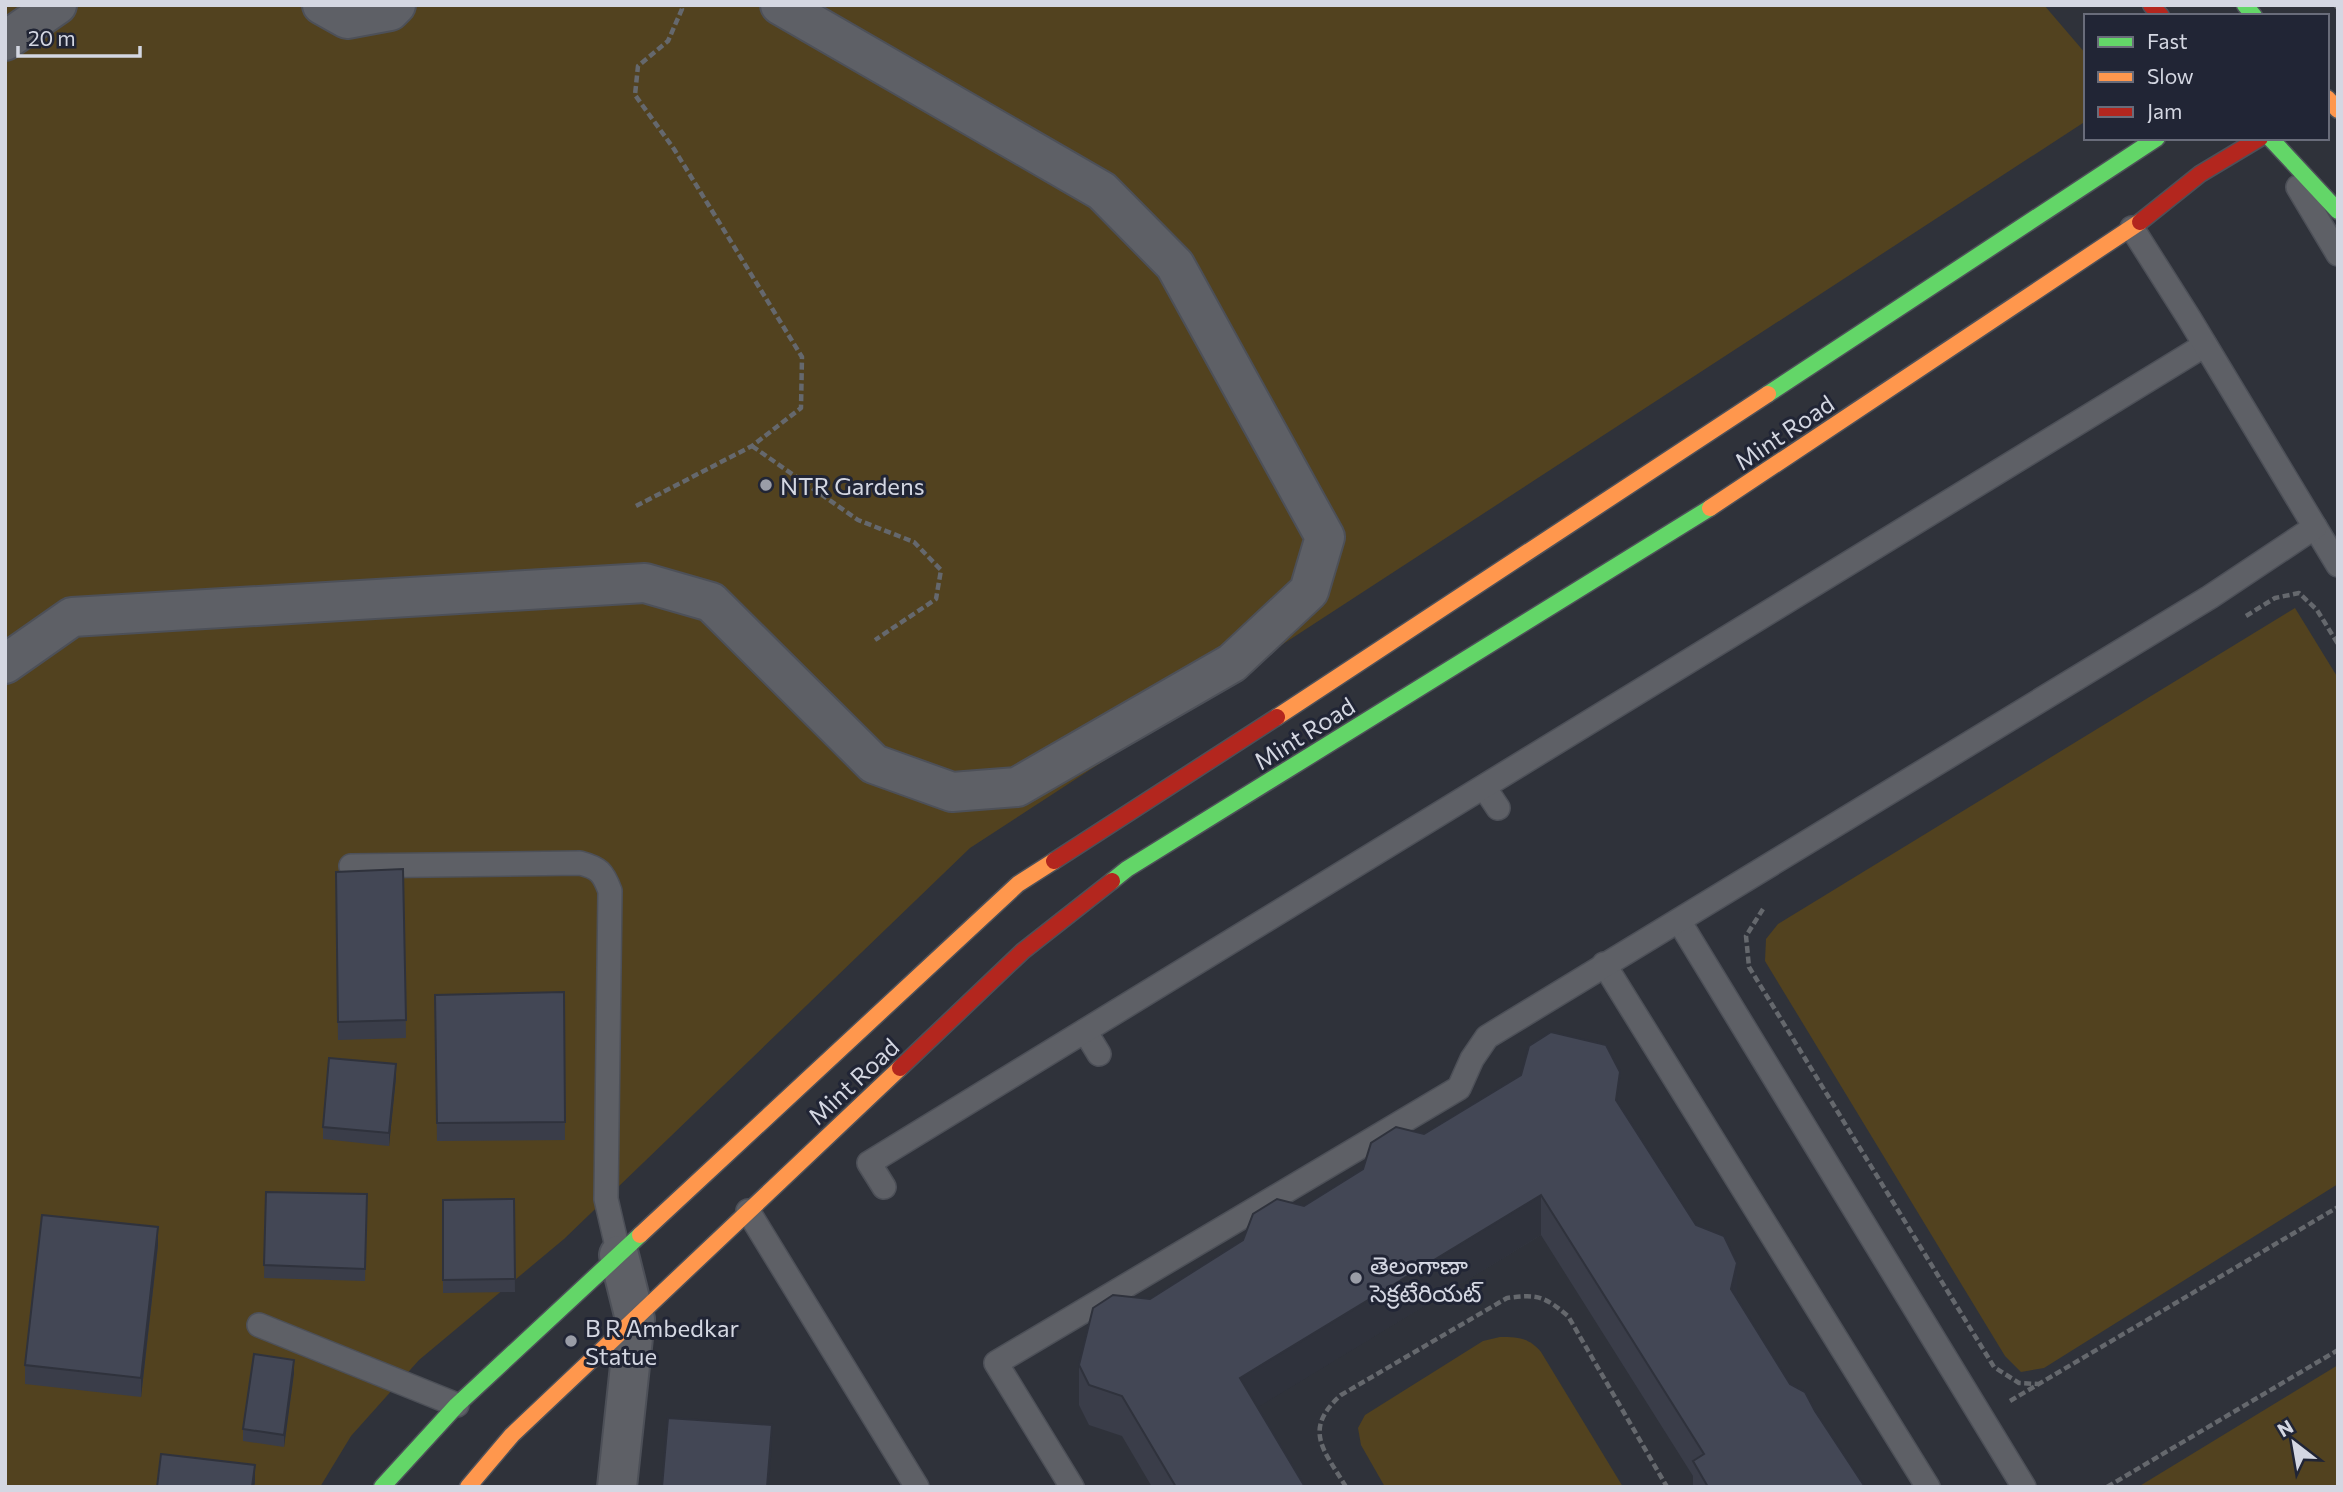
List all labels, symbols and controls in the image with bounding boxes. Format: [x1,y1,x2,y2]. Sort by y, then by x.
scale bar [18,14,140,58]
legend [2084,14,2329,140]
text: 20 m [28,25,76,50]
text: Fast [2147,28,2188,53]
text: Slow [2147,63,2194,88]
text: Jam [2147,98,2182,123]
street label: Mint Road [1729,388,1839,476]
place label: NTR Gardens [780,471,925,500]
marker: NTR Gardens [758,477,774,493]
street label: Mint Road [1248,691,1360,775]
street label: Mint Road [802,1032,904,1130]
place label: తెలంగాణా సెక్రటేరియట్ [1369,1250,1484,1309]
marker: తెలంగాణా సెక్రటేరియట్ [1348,1270,1364,1286]
place label: B R Ambedkar Statue [585,1313,740,1370]
marker: B R Ambedkar Statue [563,1333,579,1349]
north arrow [2259,1408,2329,1478]
text: N [2273,1414,2297,1442]

